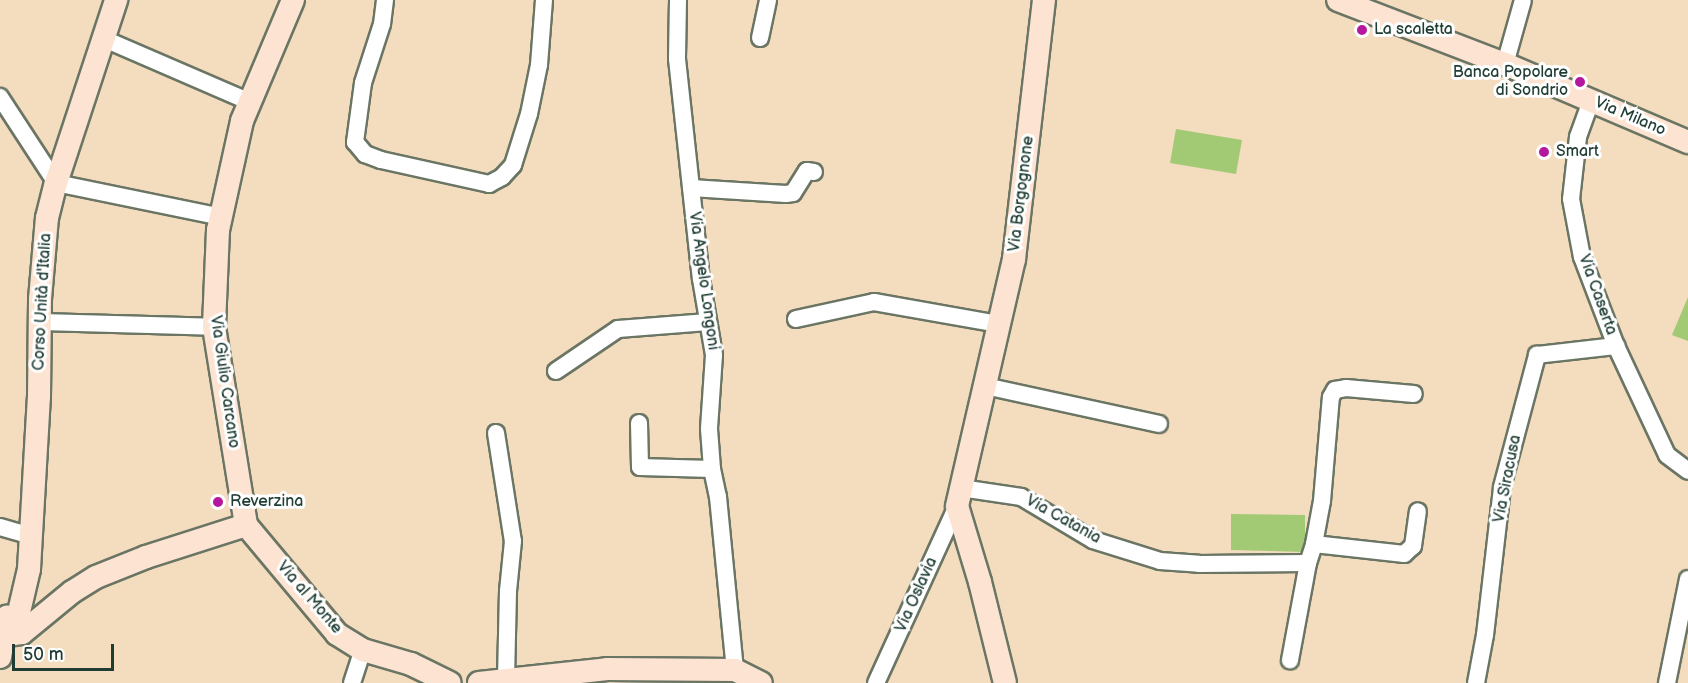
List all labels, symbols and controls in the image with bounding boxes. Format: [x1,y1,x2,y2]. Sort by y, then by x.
place label: La scaletta [1374,20,1453,40]
marker: La scaletta [1355,23,1369,37]
place label: Banca Popolare di Sondrio [1453,63,1568,101]
marker: Banca Popolare di Sondrio [1573,75,1587,89]
street label: Via Milano [1592,93,1668,141]
street label: Via Borgognone [1005,135,1039,253]
place label: Smart [1556,142,1599,162]
marker: Smart [1537,145,1551,159]
street label: Via Angelo Longoni [684,211,722,351]
street label: Corso Unità d'Italia [30,233,56,371]
street label: Via Caserta [1574,252,1620,338]
street label: Via Giulio Carcano [205,314,243,450]
street label: Via Siracusa [1490,433,1526,525]
place label: Reverzina [230,492,303,512]
street label: Via Catania [1022,492,1104,548]
marker: Reverzina [211,495,225,509]
street label: Via Oslavia [892,555,942,635]
street label: Via al Monte [272,558,346,638]
scale bar [15,632,117,670]
text: 50 m [23,644,64,665]

